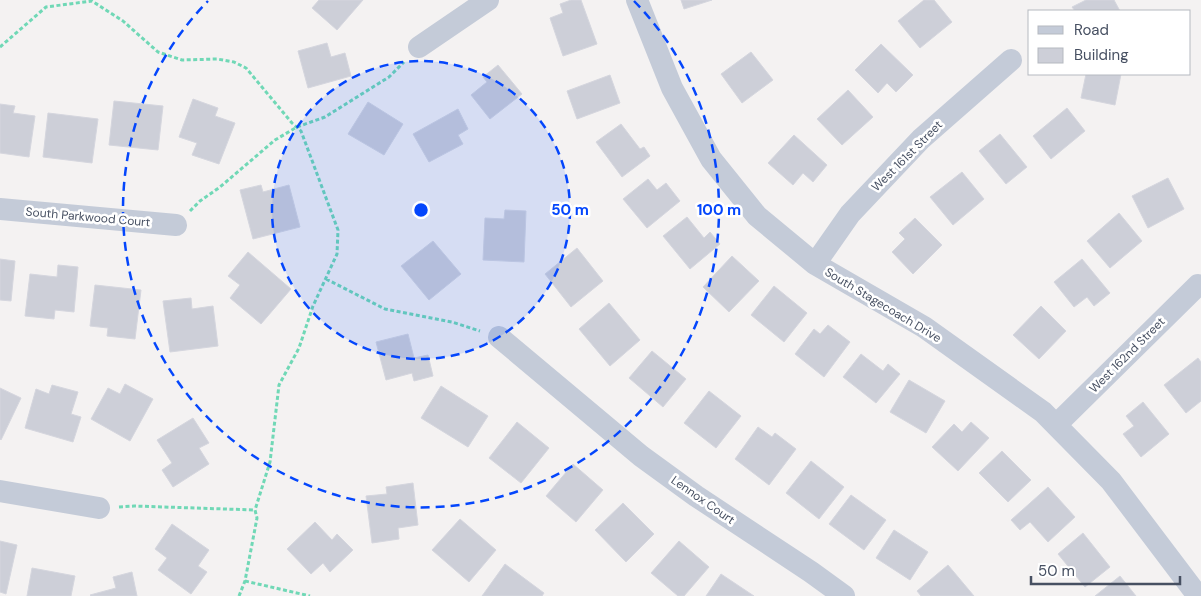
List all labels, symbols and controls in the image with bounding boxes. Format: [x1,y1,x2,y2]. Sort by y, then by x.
legend [1028,10,1191,75]
text: Road [1074,20,1109,40]
text: Building [1074,45,1129,65]
street label: West 161st Street [868,117,946,195]
text: 50 m [551,200,589,220]
text: 100 m [697,200,741,220]
centre of rings [412,201,430,219]
street label: South Parkwood Court [25,204,151,230]
street label: South Stagecoach Drive [822,264,944,346]
street label: West 162nd Street [1086,313,1169,396]
street label: Lennox Court [668,472,738,528]
scale bar [1031,554,1180,586]
text: 50 m [1038,561,1075,581]

